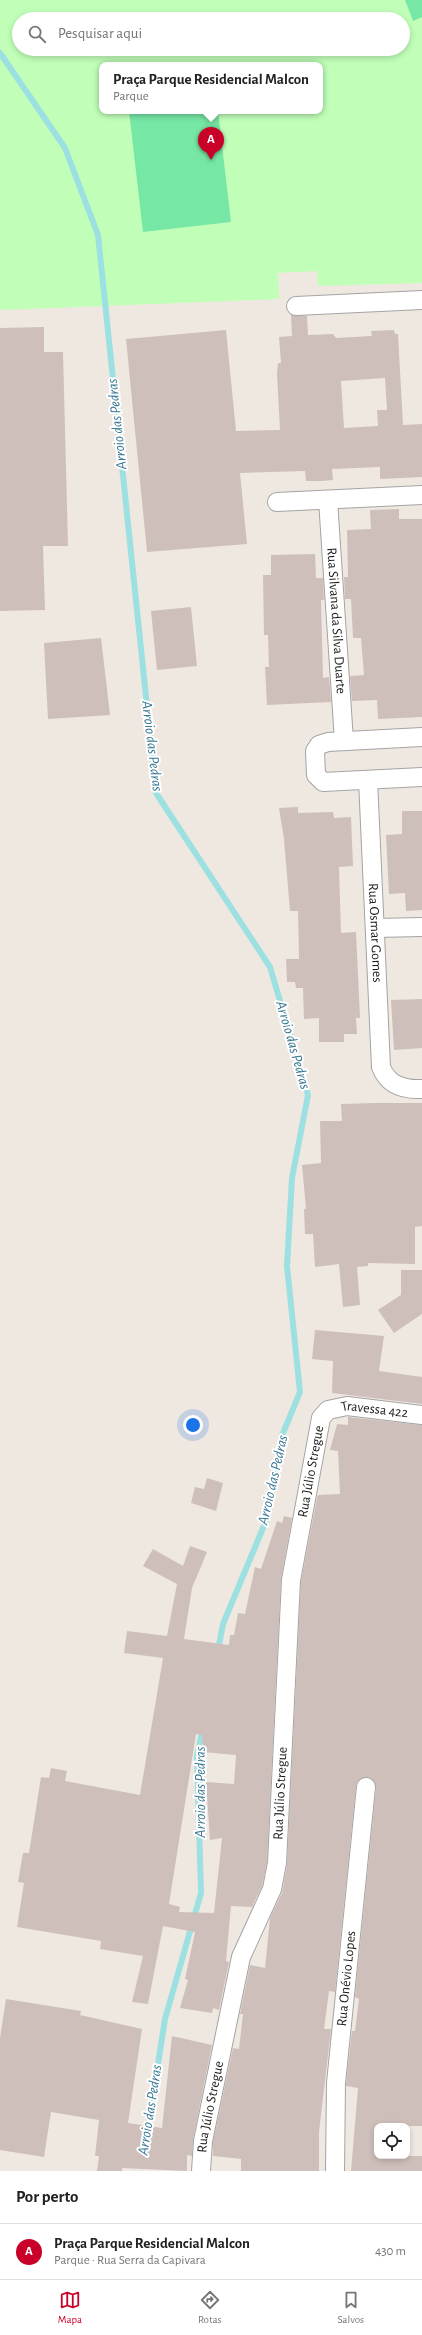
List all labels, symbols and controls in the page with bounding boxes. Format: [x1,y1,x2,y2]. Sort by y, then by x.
search box [12,12,410,56]
icon: search [26,23,48,45]
text: Pesquisar aqui [58,26,142,41]
popup [99,62,323,114]
text: Praça Parque Residencial Malcon [113,72,309,87]
text: Parque [113,90,149,103]
pin: A [198,127,224,160]
water label: Arroio das Pedras [105,378,129,471]
street label: Rua Silvana da Silva Duarte [324,547,348,694]
water label: Arroio das Pedras [139,699,165,792]
street label: Rua Osmar Gomes [366,883,384,983]
water label: Arroio das Pedras [273,998,313,1091]
street label: Travessa 422 [340,1399,409,1420]
your location [183,1415,203,1435]
street label: Rua Júlio Stregue [296,1424,326,1518]
water label: Arroio das Pedras [255,1434,291,1527]
water label: Arroio das Pedras [193,1746,208,1839]
street label: Rua Júlio Stregue [271,1746,290,1840]
street label: Rua Onévio Lopes [335,1930,358,2027]
street label: Rua Júlio Stregue [195,2060,226,2153]
water label: Arroio das Pedras [135,2064,165,2157]
map controls [374,2123,410,2159]
button: locate [374,2123,410,2159]
text: Por perto [16,2188,79,2205]
text: Praça Parque Residencial Malcon [54,2236,250,2251]
text: A [25,2245,33,2258]
text: 430 m [375,2245,406,2258]
text: Parque · Rua Serra da Capivara [54,2254,206,2267]
tab: Mapa [58,2289,82,2326]
tab: Rotas [198,2289,222,2326]
tab: Salvos [337,2289,364,2326]

